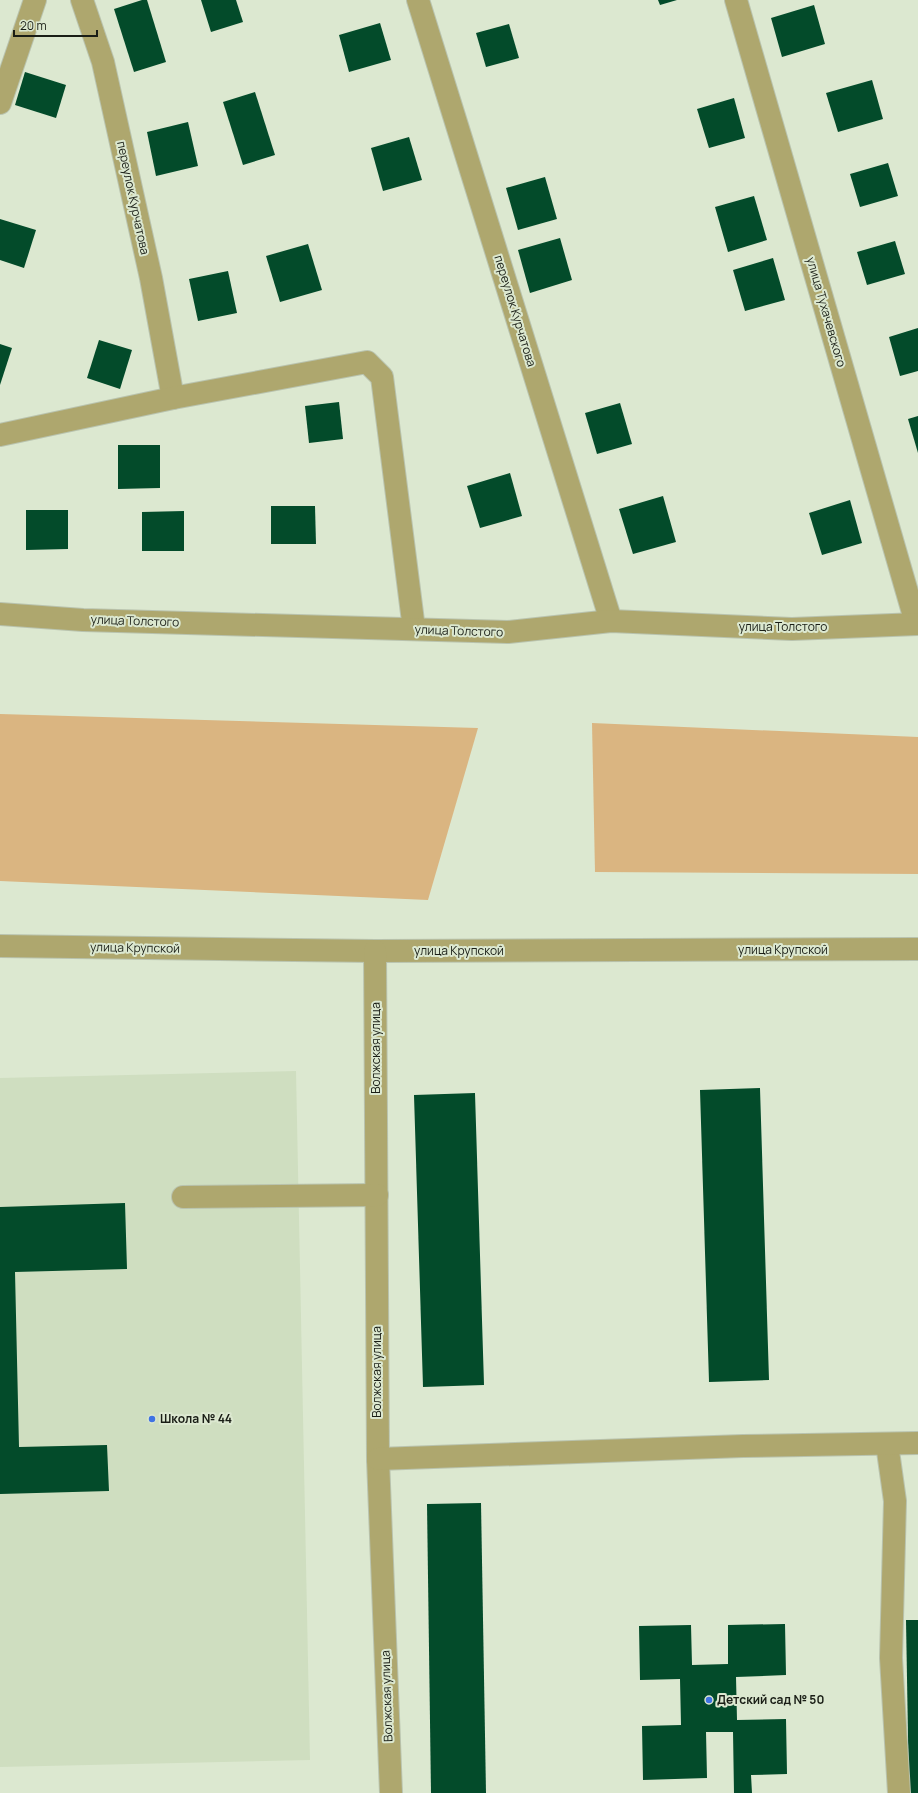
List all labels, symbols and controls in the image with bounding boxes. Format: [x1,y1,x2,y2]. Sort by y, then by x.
scale bar [14,12,97,38]
text: 20 m [20,17,47,34]
street label: переулок Курчатова [113,140,154,256]
street label: переулок Курчатова [490,253,541,369]
street label: улица Тухачевского [803,255,850,369]
street label: улица Толстого [90,610,180,631]
street label: улица Толстого [739,618,827,635]
street label: улица Толстого [414,620,504,641]
street label: улица Крупской [90,938,180,957]
street label: улица Крупской [738,941,828,958]
street label: улица Крупской [414,942,504,959]
street label: Волжская улица [367,1002,384,1094]
street label: Волжская улица [368,1326,385,1418]
place label: Школа № 44 [160,1410,232,1427]
marker: Школа № 44 [147,1414,157,1424]
street label: Волжская улица [376,1650,397,1742]
place label: Детский сад № 50 [717,1691,824,1708]
marker: Детский сад № 50 [704,1695,714,1705]

